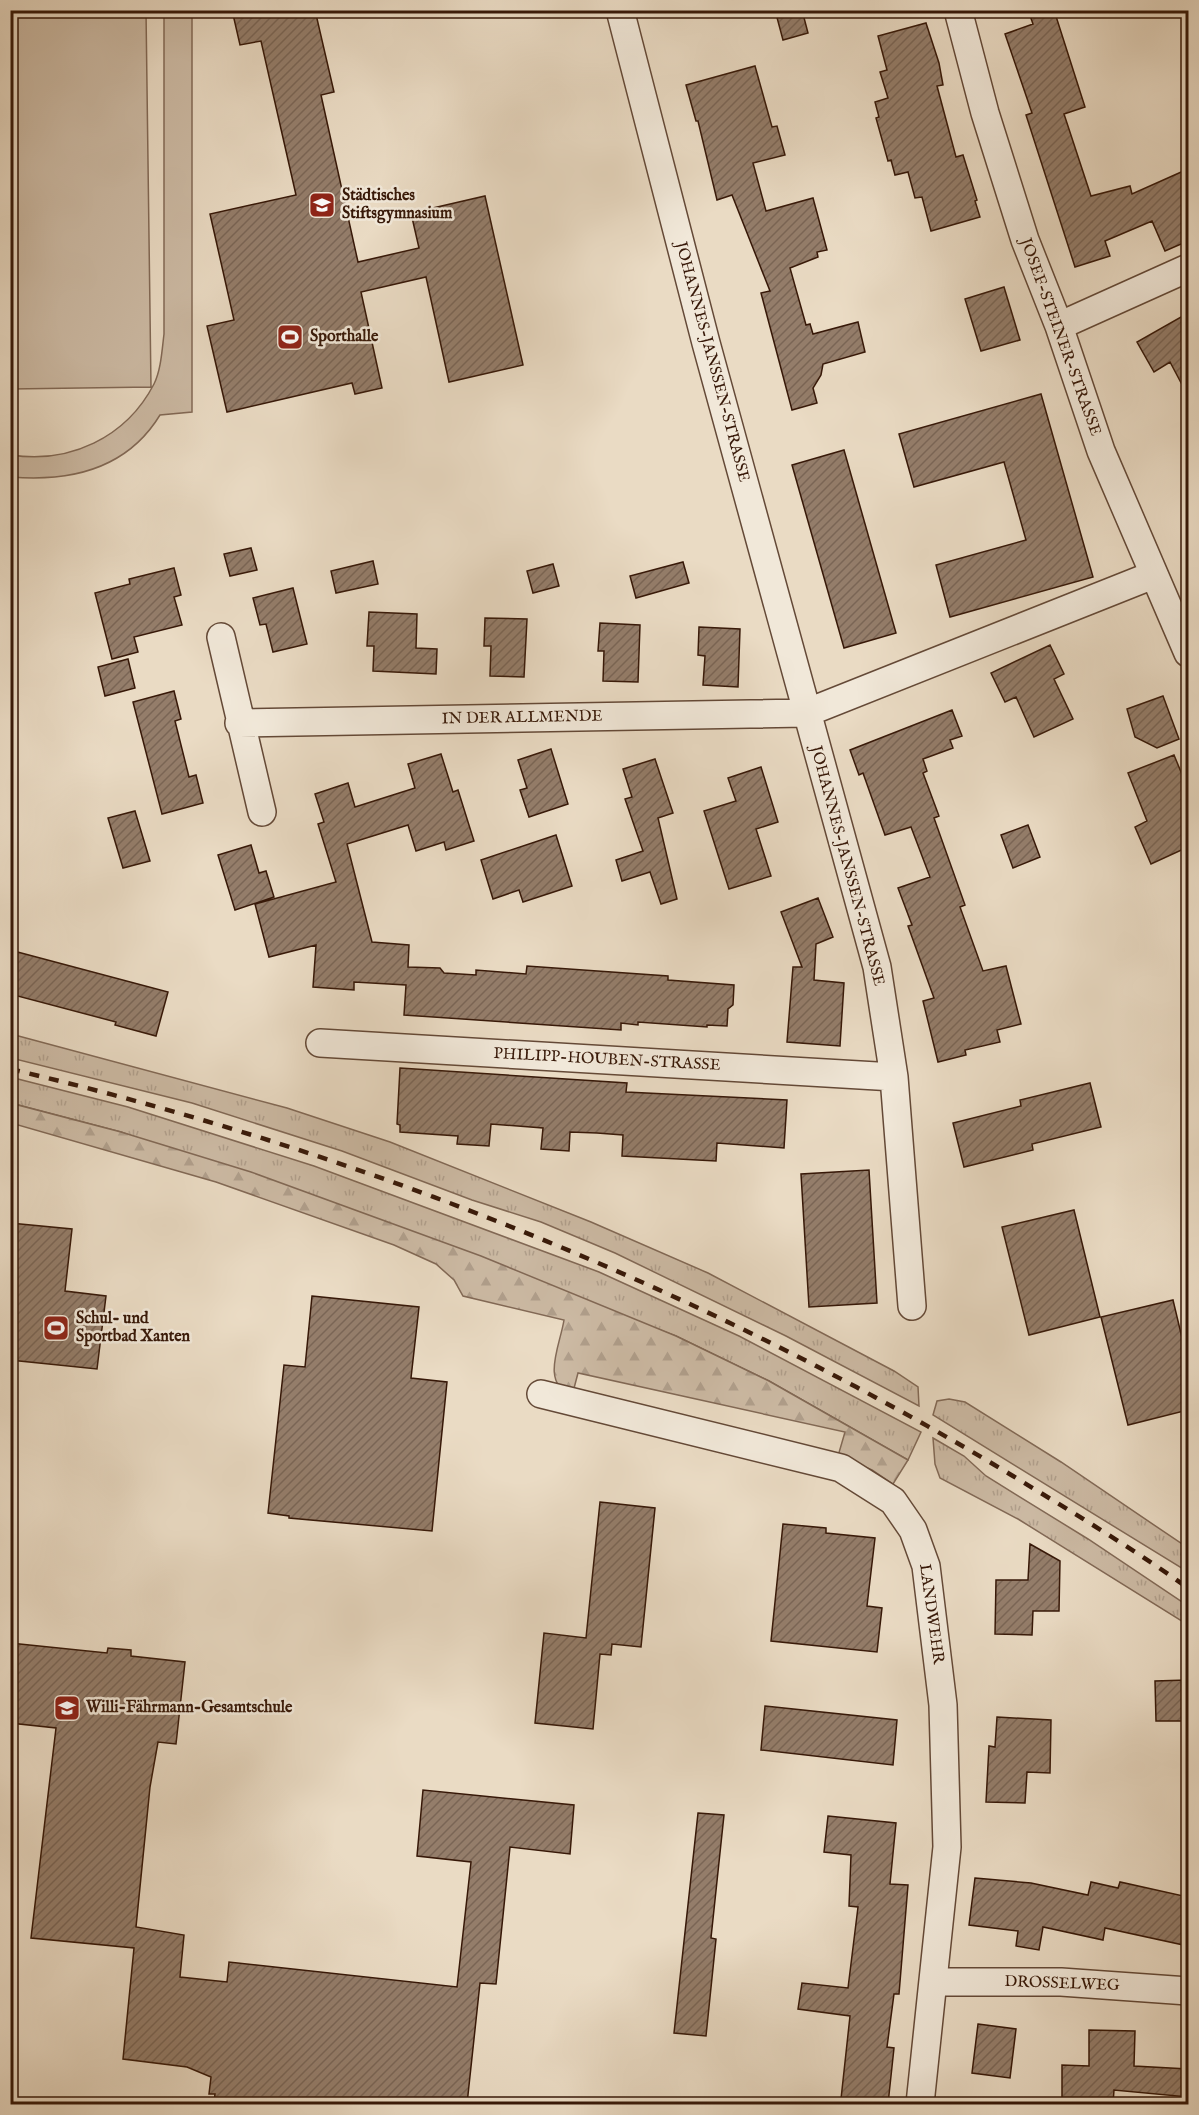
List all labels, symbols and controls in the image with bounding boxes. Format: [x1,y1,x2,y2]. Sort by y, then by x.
place label: Städtisches Stiftsgymnasium [342,186,453,224]
school or university icon: Städtisches Stiftsgymnasium [307,190,337,220]
street label: JOSEF-STEINER-STRASSE [1014,234,1105,439]
street label: JOHANNES-JANSSEN-STRASSE [670,238,754,484]
sports icon: Sporthalle [275,322,305,352]
place label: Sporthalle [310,327,379,347]
street label: IN DER ALLMENDE [441,707,603,729]
street label: JOHANNES-JANSSEN-STRASSE [805,742,889,988]
street label: PHILIPP-HOUBEN-STRASSE [493,1044,721,1076]
place label: Schul- und Sportbad Xanten [76,1309,190,1347]
sports icon: Schul- und Sportbad Xanten [41,1313,71,1343]
street label: LANDWEHR [914,1563,948,1666]
school or university icon: Willi-Fährmann-Gesamtschule [52,1693,82,1723]
place label: Willi-Fährmann-Gesamtschule [85,1698,293,1718]
street label: DROSSELWEG [1004,1972,1120,1996]

